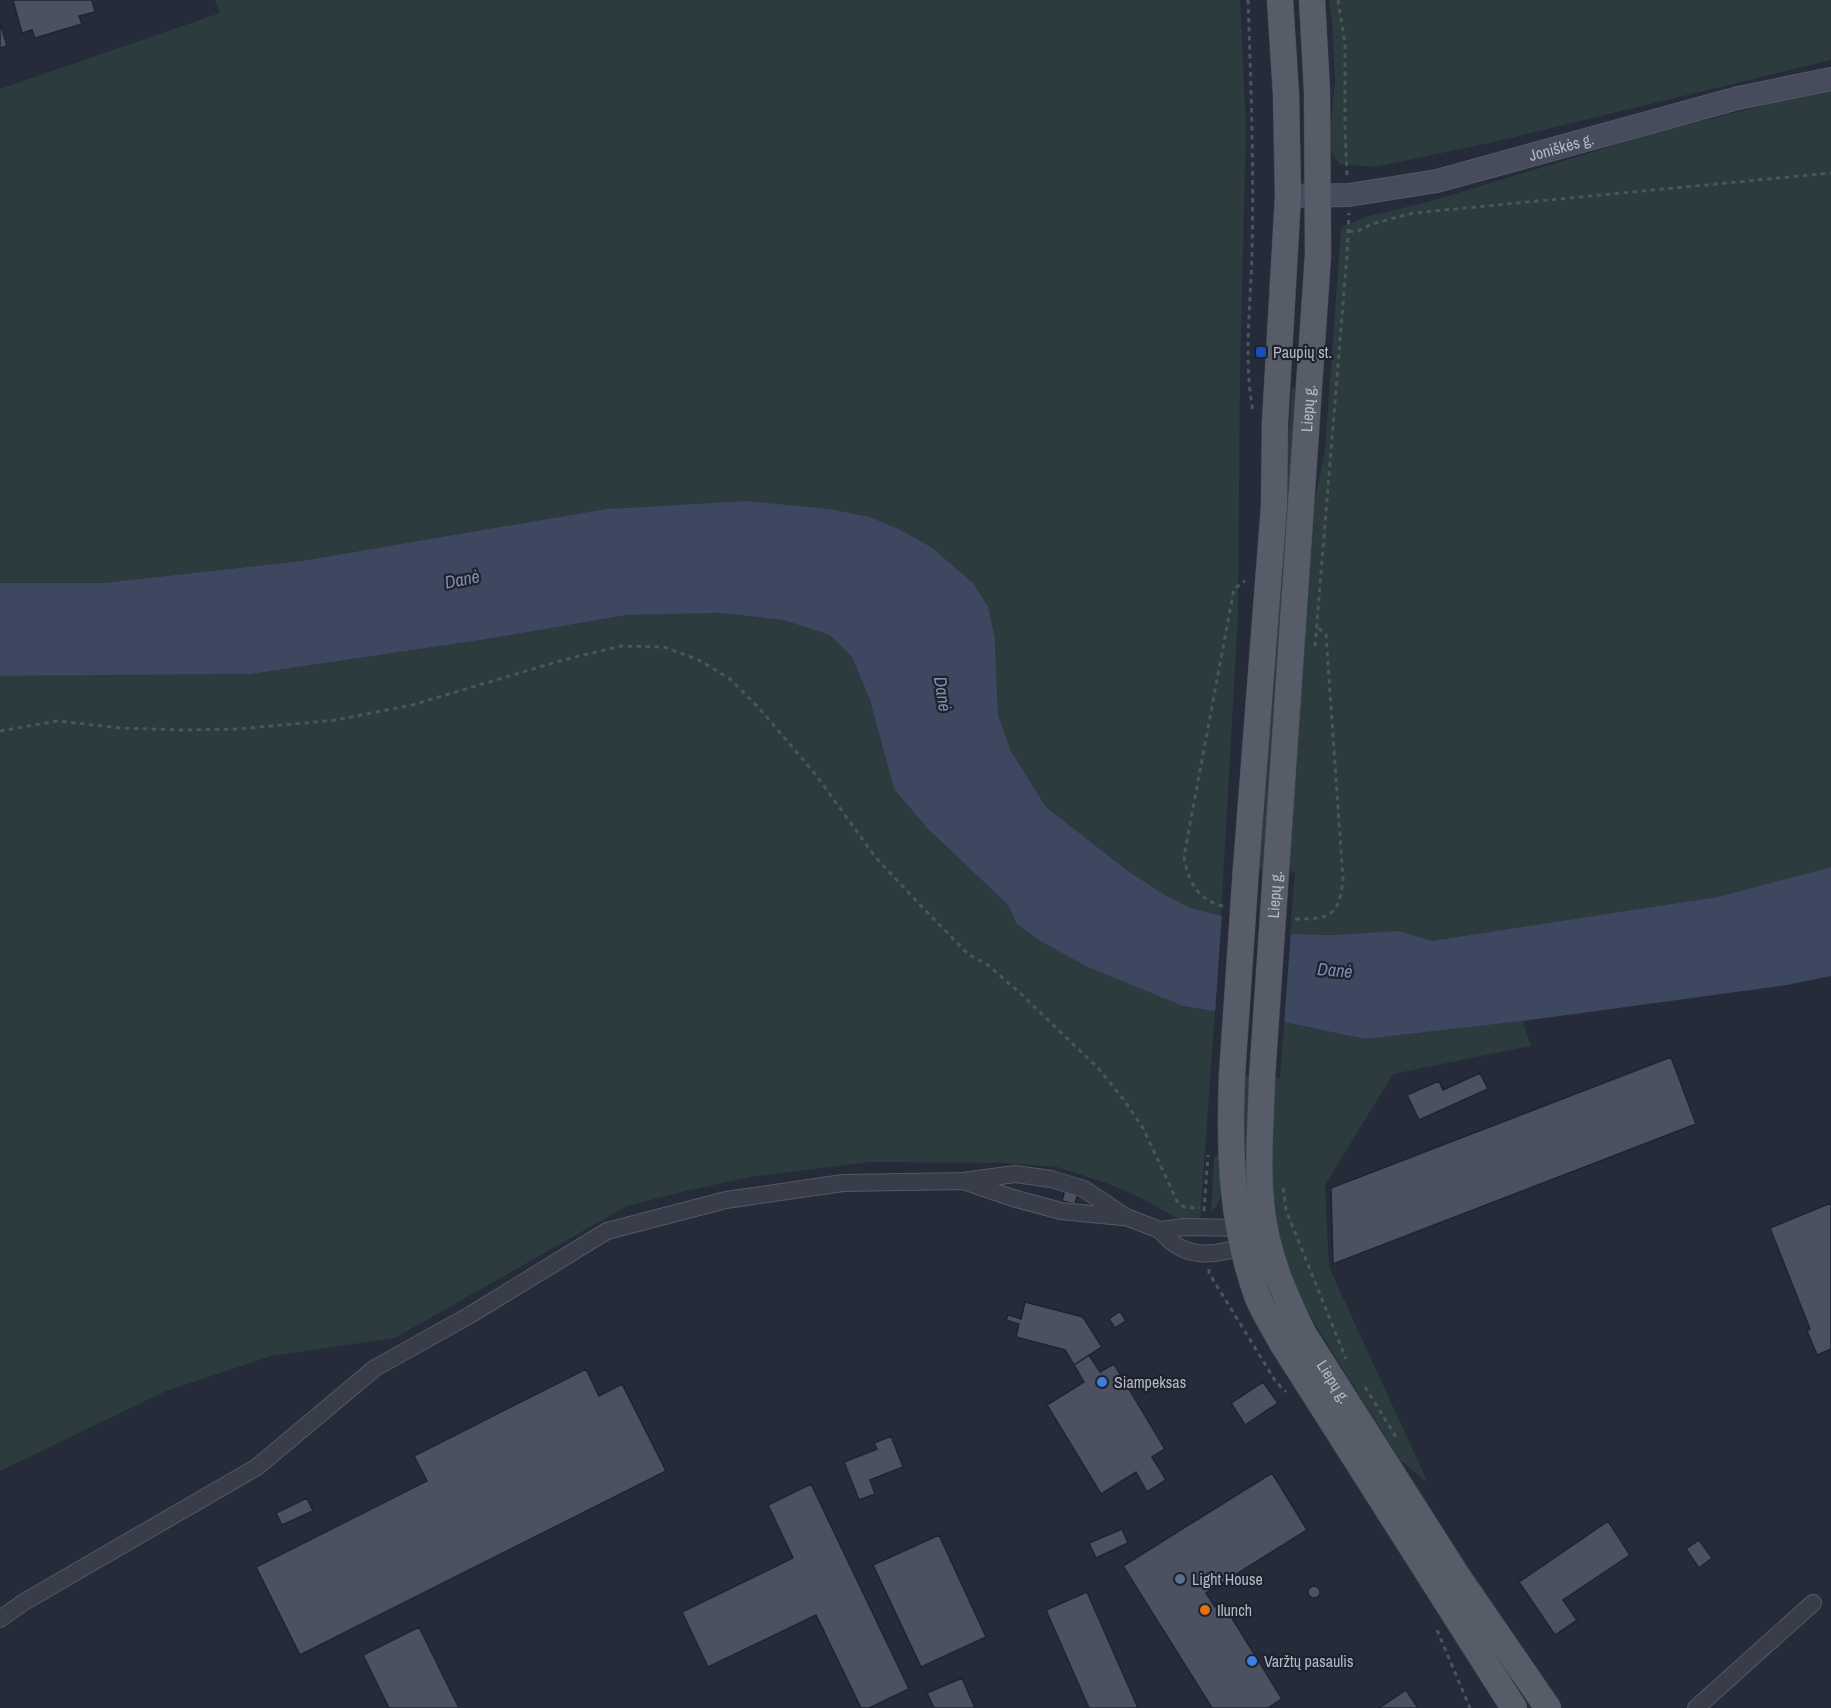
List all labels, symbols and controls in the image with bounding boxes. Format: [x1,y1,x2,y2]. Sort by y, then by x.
street label: Joniškės g. [1526,127,1596,166]
place label: Paupių st. [1273,341,1332,363]
marker: Paupių st. [1254,345,1268,359]
street label: Liepų g. [1295,384,1320,432]
water label: Danė [442,563,482,595]
water label: Danė [928,675,958,713]
street label: Liepų g. [1262,870,1287,919]
water label: Danė [1316,956,1354,984]
street label: Liepų g. [1312,1356,1356,1407]
place label: Siampeksas [1114,1371,1186,1393]
marker: Siampeksas [1095,1375,1109,1389]
place label: Light House [1192,1568,1263,1590]
marker: Light House [1173,1572,1187,1586]
place label: Ilunch [1217,1599,1252,1621]
marker: Ilunch [1198,1603,1212,1617]
place label: Varžtų pasaulis [1264,1650,1353,1672]
marker: Varžtų pasaulis [1245,1654,1259,1668]

